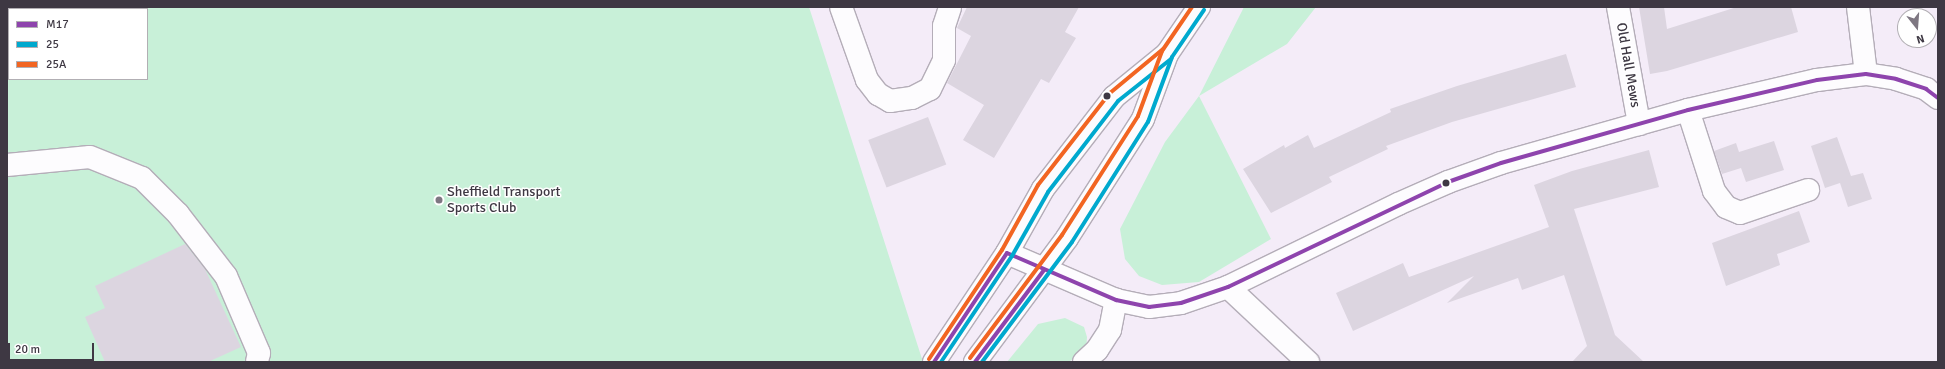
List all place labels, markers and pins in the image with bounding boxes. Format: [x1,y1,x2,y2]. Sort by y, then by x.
unlabelled marker [1102,91,1112,101]
unlabelled marker [1441,178,1451,188]
place label: Sheffield Transport Sports Club [447,184,561,216]
marker: Sheffield Transport Sports Club [434,195,444,205]

